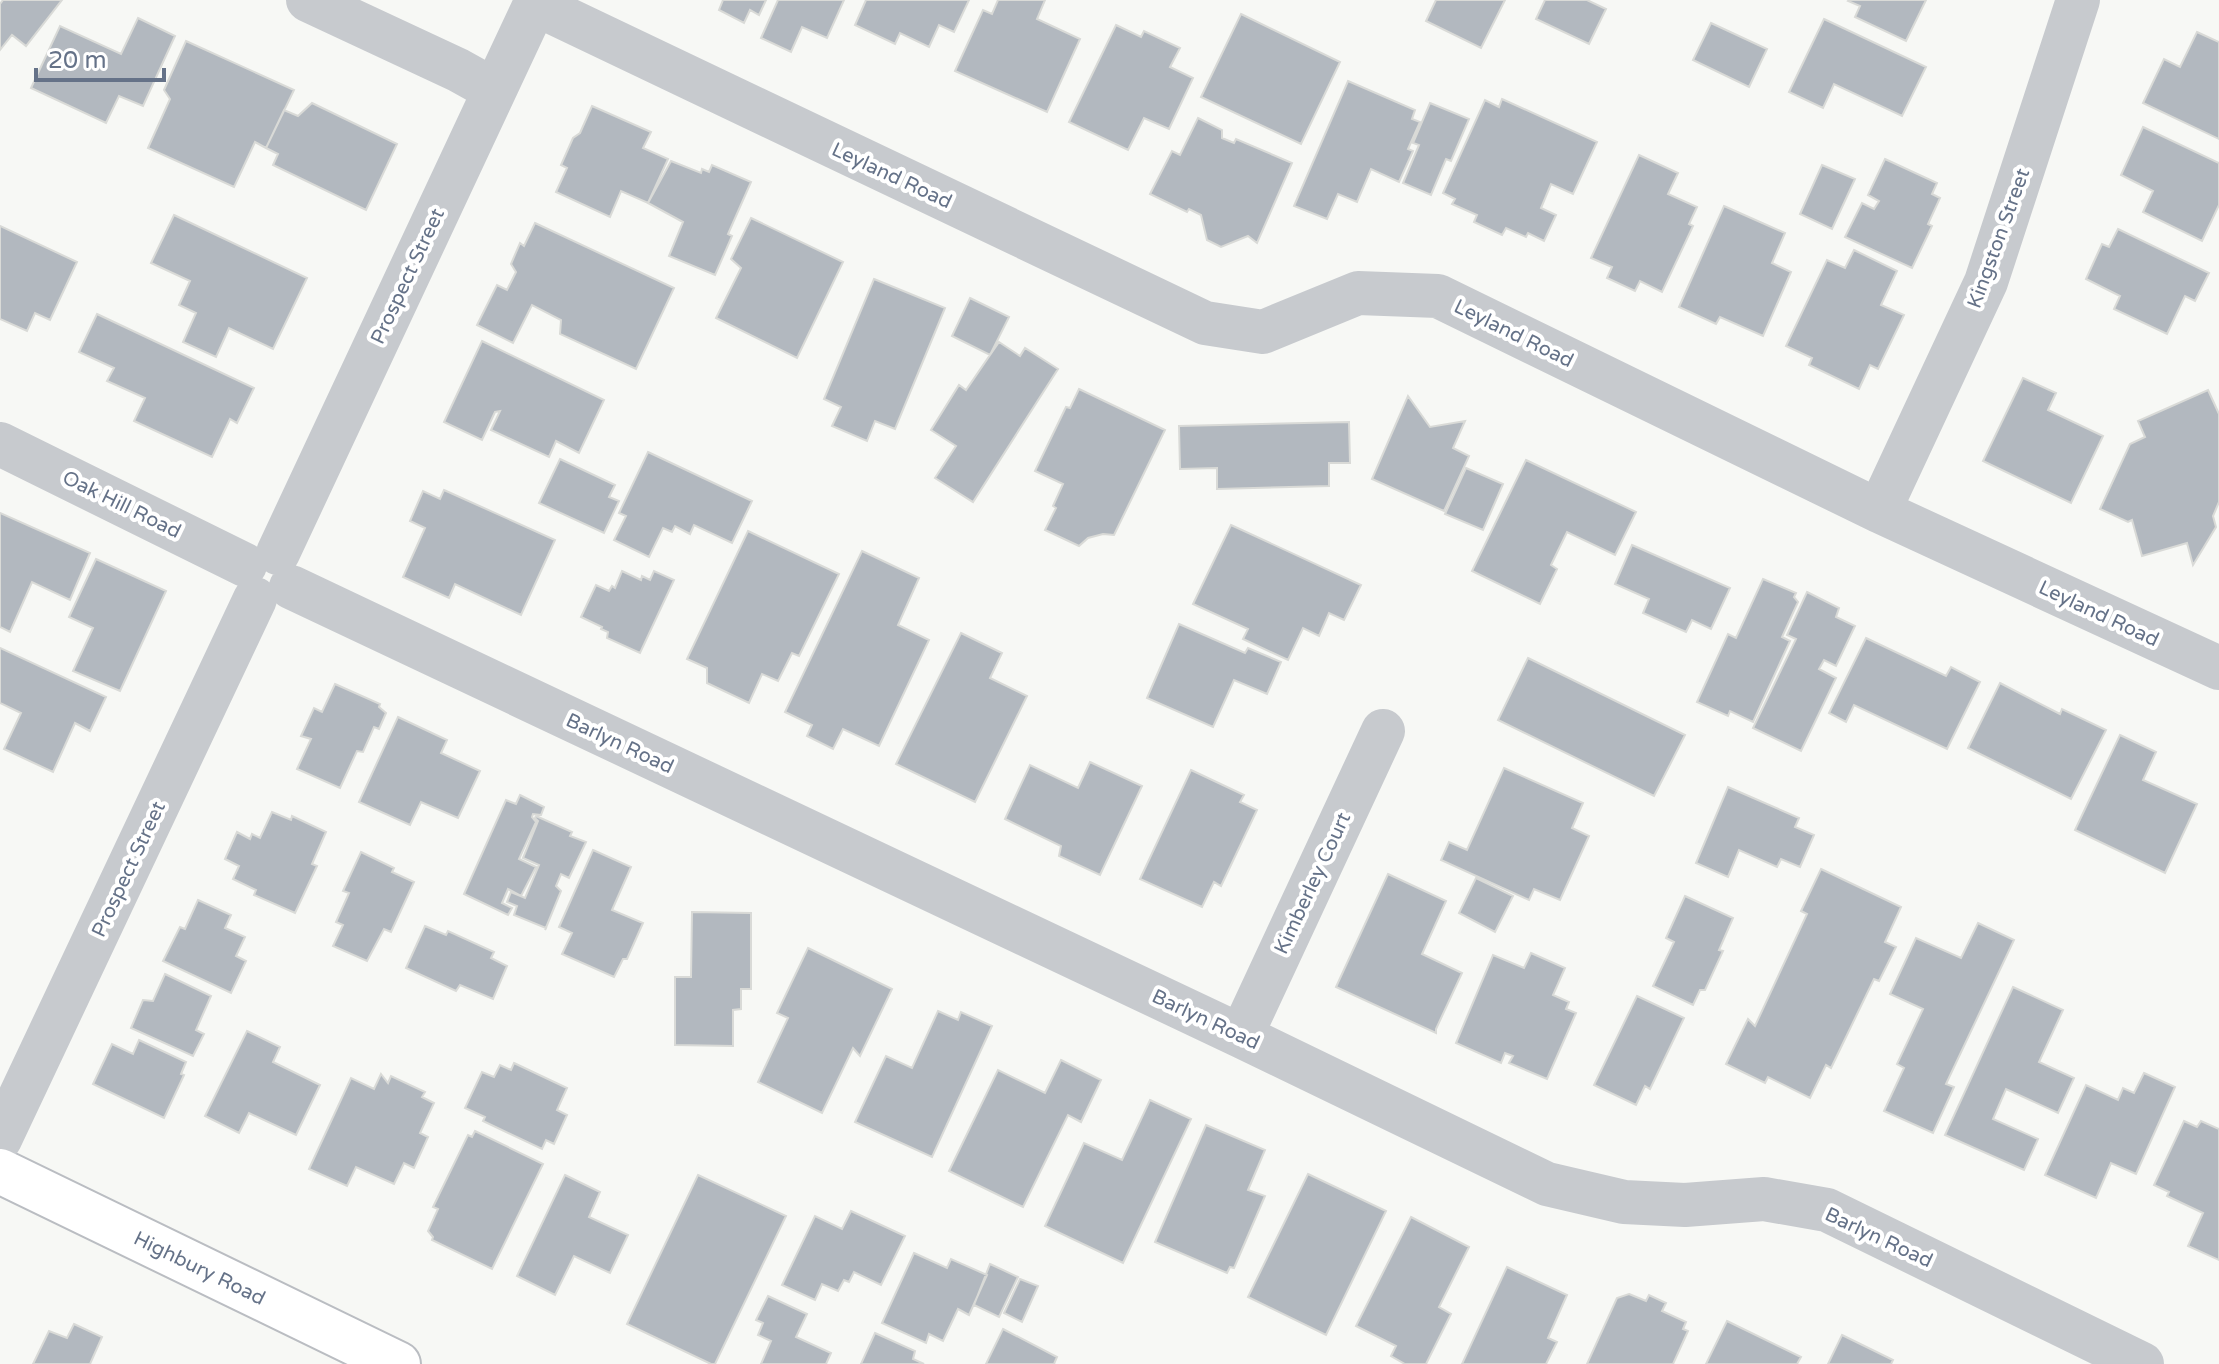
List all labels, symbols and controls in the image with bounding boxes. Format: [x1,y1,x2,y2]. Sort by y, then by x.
scale bar [36,32,164,82]
text: 20 m [48,46,106,75]
street label: Leyland Road [828,138,956,214]
street label: Kingston Street [1963,165,2035,311]
street label: Prospect Street [366,204,450,348]
street label: Leyland Road [1450,295,1577,373]
street label: Oak Hill Road [58,466,185,544]
street label: Leyland Road [2035,576,2163,652]
street label: Barlyn Road [562,708,677,779]
street label: Prospect Street [87,797,171,941]
street label: Kimberley Court [1270,808,1356,958]
street label: Barlyn Road [1148,984,1263,1055]
street label: Barlyn Road [1821,1202,1936,1273]
street label: Highbury Road [130,1227,269,1311]

